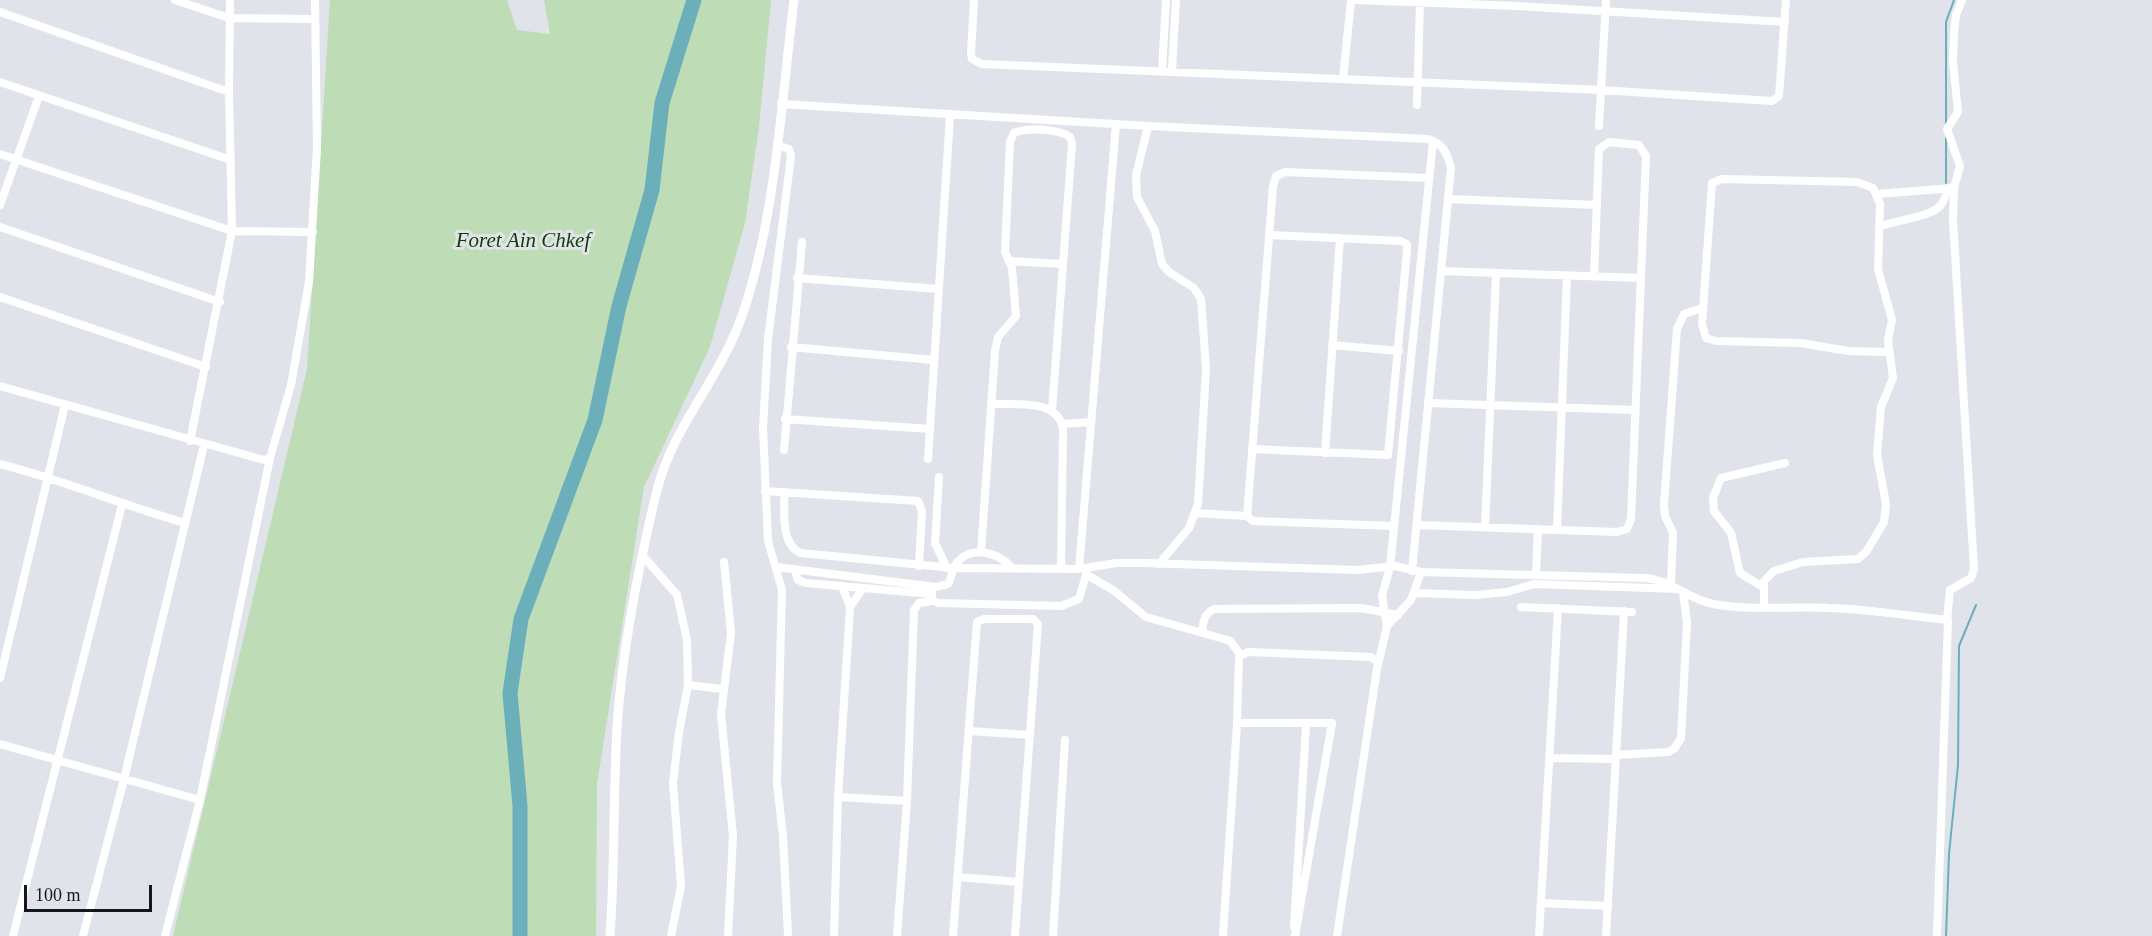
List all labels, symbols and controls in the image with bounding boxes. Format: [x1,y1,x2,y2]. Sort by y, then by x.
park label: Foret Ain Chkef [446,228,600,254]
scale bar [27,873,154,911]
text: 100 m [35,885,81,905]

